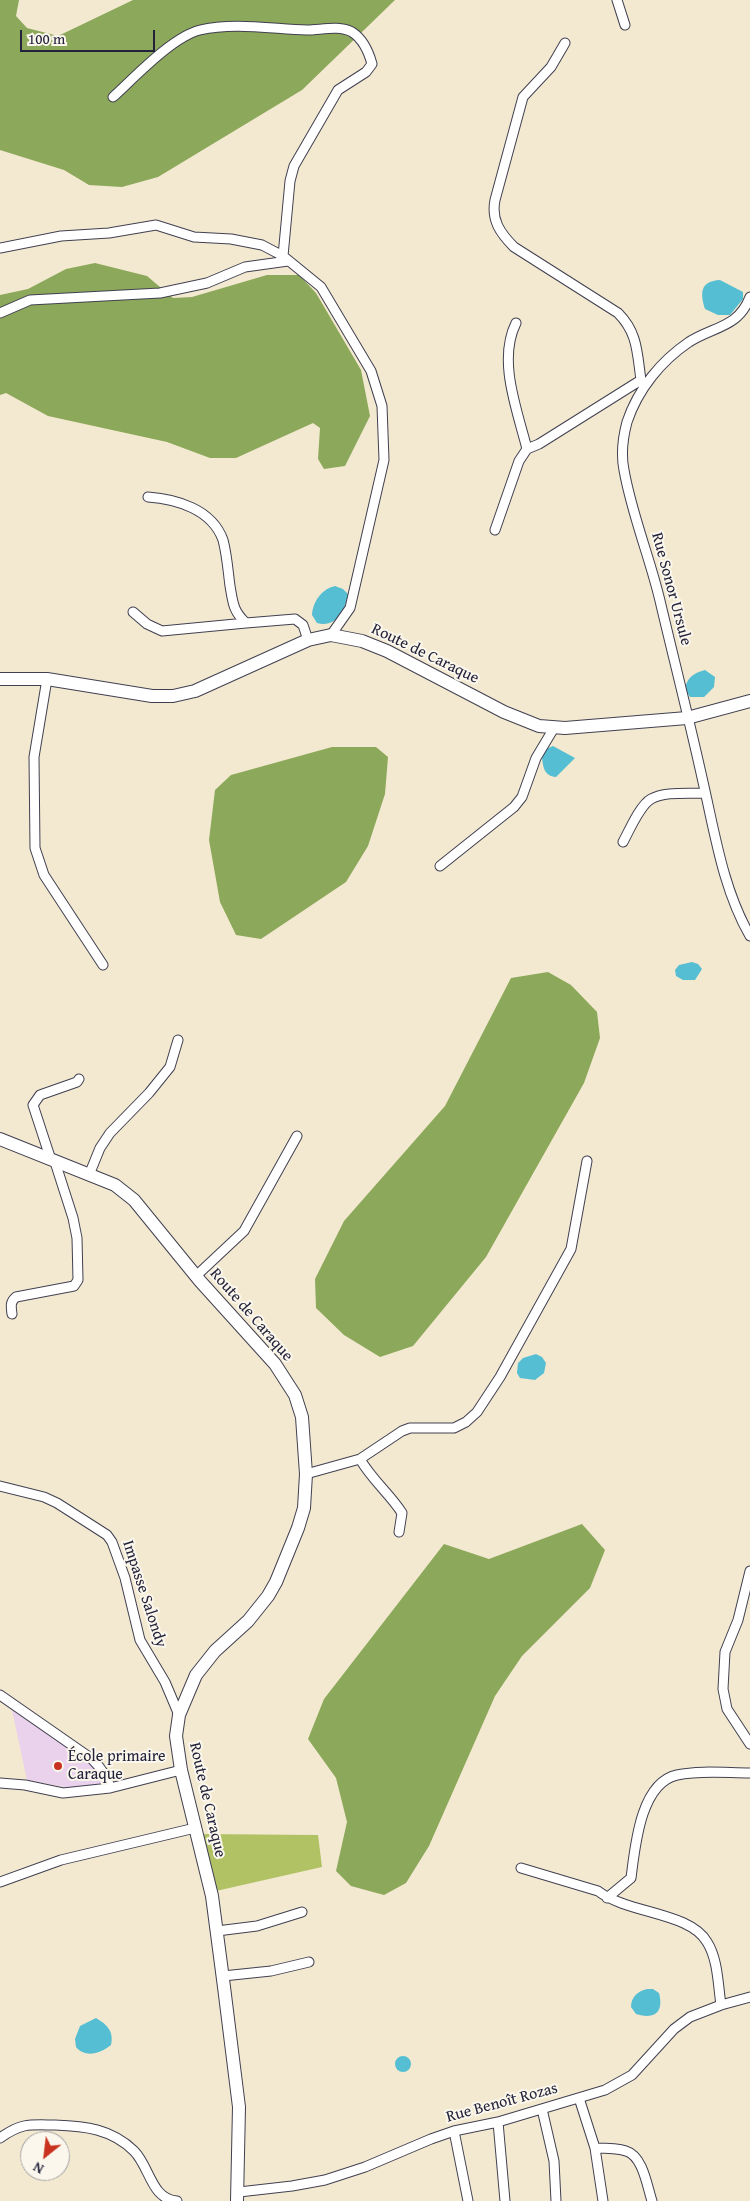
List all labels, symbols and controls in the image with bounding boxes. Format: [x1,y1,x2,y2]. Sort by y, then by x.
scale bar [22,20,158,52]
text: 100 m [28,28,65,49]
street label: Rue Sonor Ursule [647,530,695,648]
street label: Route de Caraque [368,620,482,688]
street label: Route de Caraque [205,1265,297,1365]
street label: Impasse Salondy [118,1538,170,1650]
street label: Route de Caraque [184,1741,230,1859]
place label: École primaire Caraque [68,1747,166,1785]
marker: École primaire Caraque [52,1760,64,1772]
street label: Rue Benoît Rozas [444,2079,560,2127]
north arrow [20,2131,70,2181]
text: N [29,2157,47,2179]

